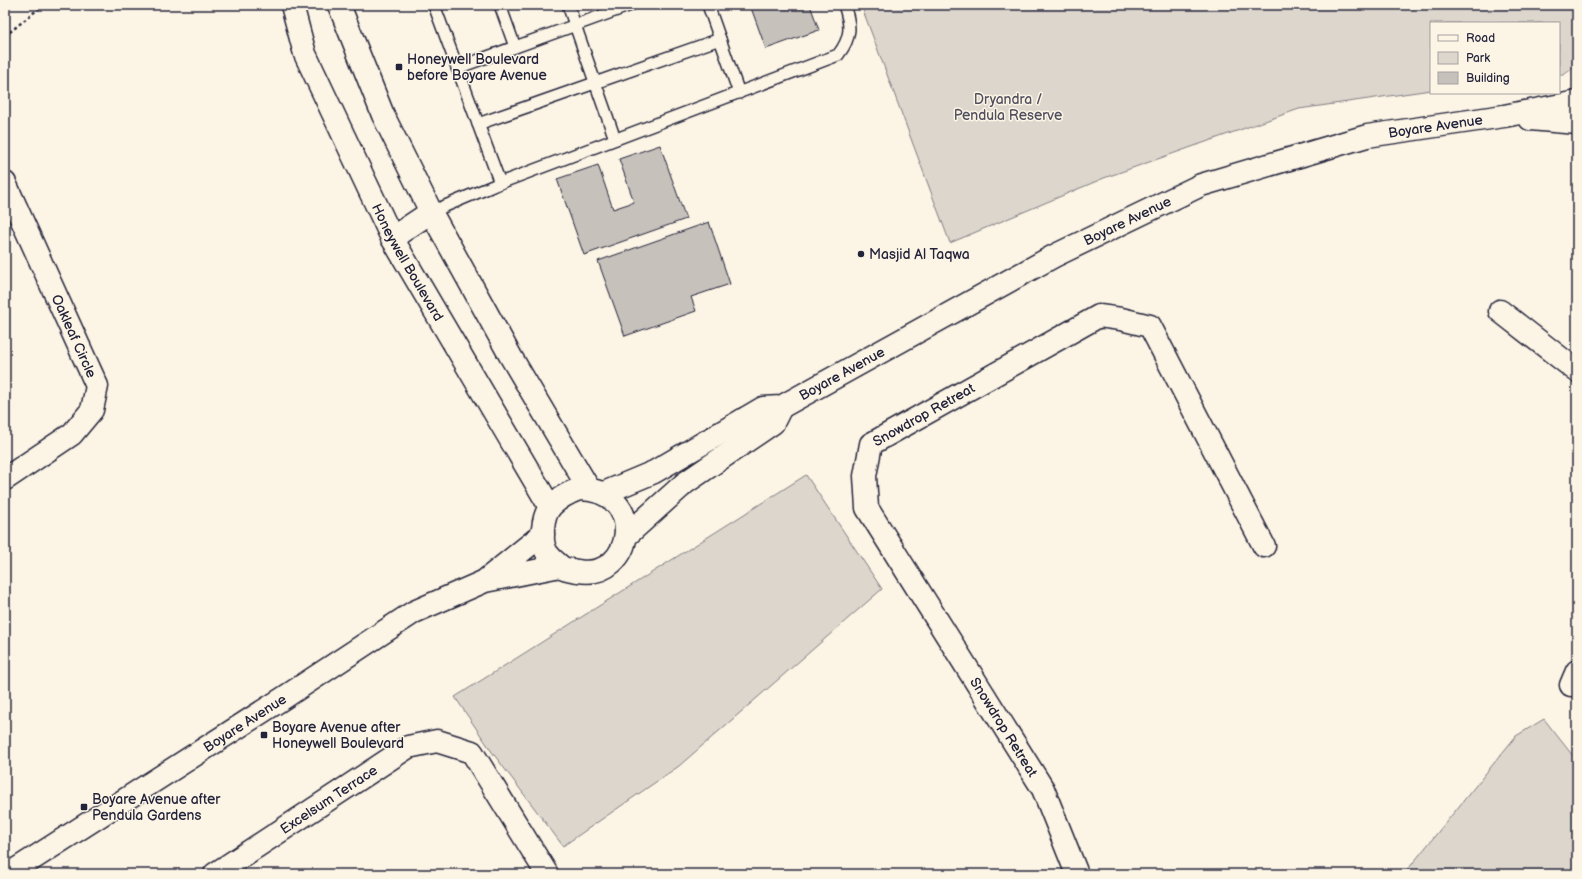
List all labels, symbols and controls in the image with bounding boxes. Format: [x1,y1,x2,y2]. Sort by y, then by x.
legend [1430,22,1560,94]
text: Road [1466,31,1495,46]
place label: Honeywell Boulevard before Boyare Avenue [407,51,547,84]
text: Park [1466,51,1490,66]
marker: Honeywell Boulevard before Boyare Avenue [394,62,404,72]
text: Building [1466,71,1510,86]
park label: Dryandra / Pendula Reserve [954,91,1062,124]
street label: Boyare Avenue [1387,111,1484,142]
street label: Boyare Avenue [1081,193,1174,249]
street label: Honeywell Boulevard [368,201,447,324]
place label: Masjid Al Taqwa [869,246,970,263]
marker: Masjid Al Taqwa [856,249,866,259]
street label: Oakleaf Circle [48,292,100,381]
street label: Boyare Avenue [796,343,888,404]
street label: Snowdrop Retreat [870,379,978,450]
street label: Snowdrop Retreat [966,674,1041,781]
street label: Boyare Avenue [200,690,290,756]
place label: Boyare Avenue after Honeywell Boulevard [272,719,404,752]
marker: Boyare Avenue after Honeywell Boulevard [259,730,269,740]
street label: Excelsum Terrace [277,762,381,838]
place label: Boyare Avenue after Pendula Gardens [92,791,221,824]
marker: Boyare Avenue after Pendula Gardens [79,802,89,812]

